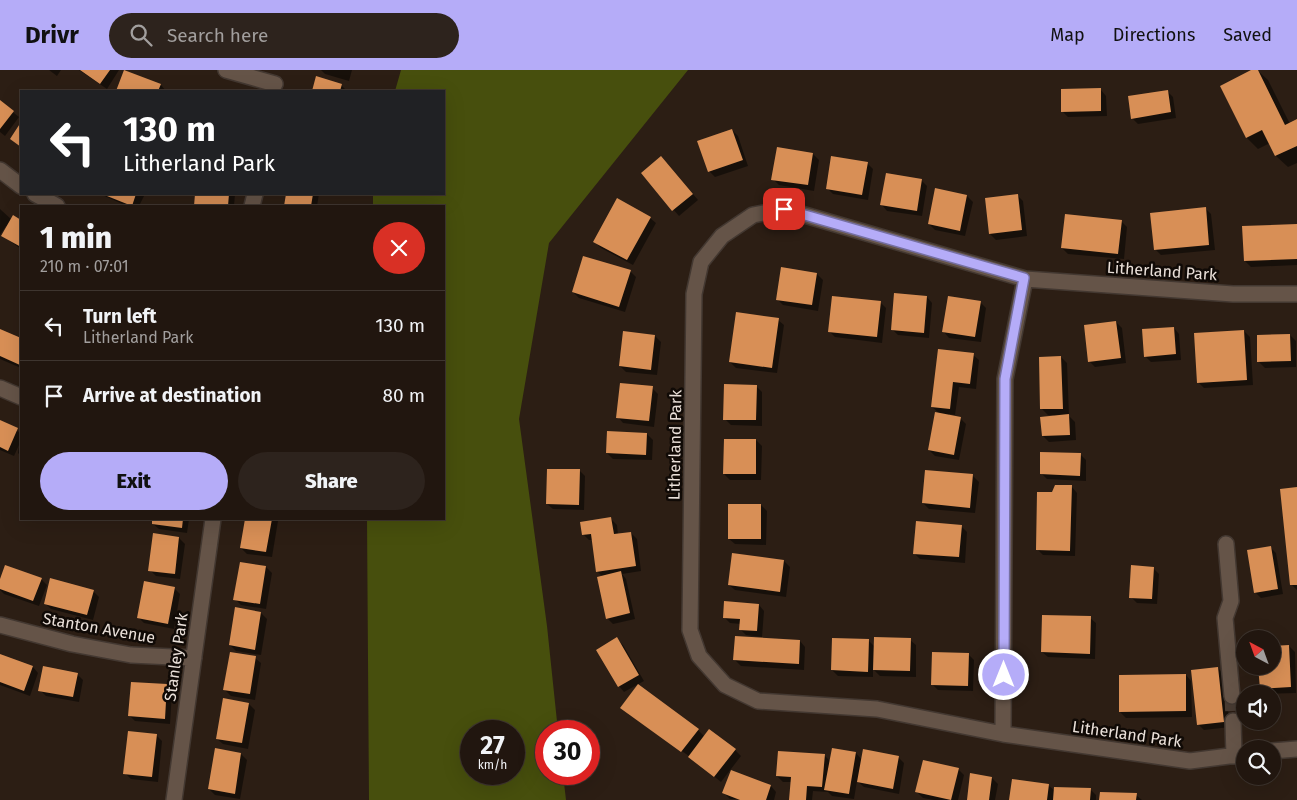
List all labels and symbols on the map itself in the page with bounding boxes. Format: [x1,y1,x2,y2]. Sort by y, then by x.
pin [763,188,805,230]
street label: Litherland Park [1106,258,1219,284]
street label: Litherland Park [665,389,685,500]
street label: Stanton Avenue [41,609,157,647]
street label: Stanley Park [160,611,192,703]
north arrow [1236,630,1281,675]
position arrow [977,648,1029,700]
street label: Litherland Park [1071,717,1184,751]
speed limit sign: 30 [535,720,600,785]

